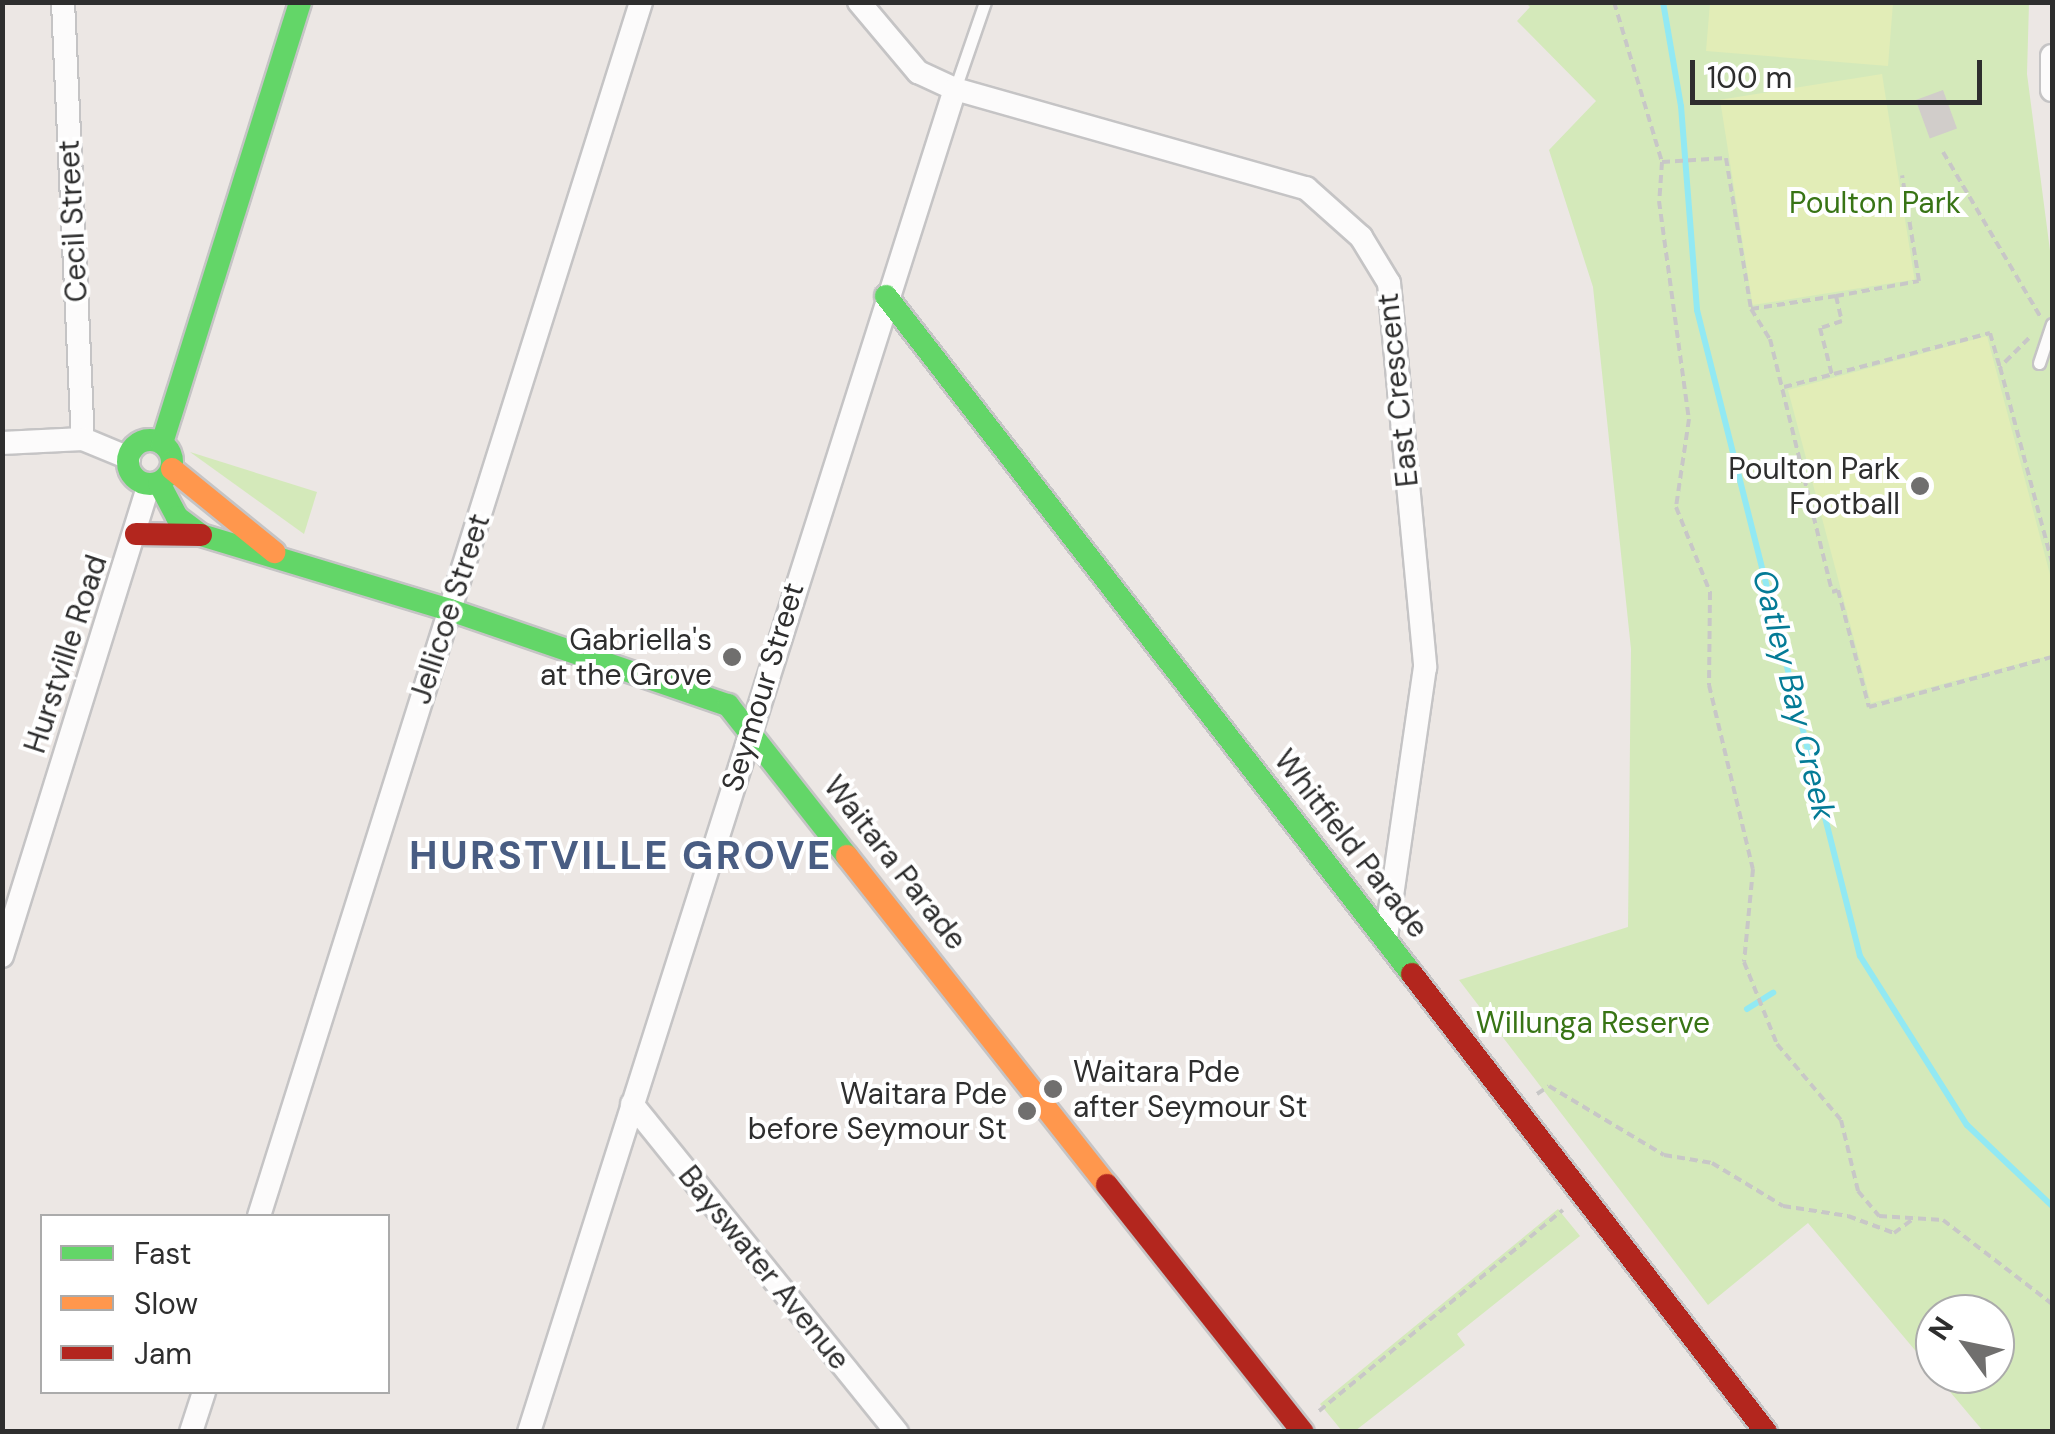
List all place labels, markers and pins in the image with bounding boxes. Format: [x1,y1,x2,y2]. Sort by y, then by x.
place label: Poulton Park Football [1728,451,1900,522]
marker: Poulton Park Football [1909,475,1931,497]
place label: Gabriella's at the Grove [540,622,712,692]
marker: Gabriella's at the Grove [721,646,743,668]
place label: Waitara Pde after Seymour St [1073,1054,1307,1124]
place label: Waitara Pde before Seymour St [748,1076,1007,1146]
marker: Waitara Pde after Seymour St [1042,1078,1064,1100]
marker: Waitara Pde before Seymour St [1016,1100,1038,1122]

